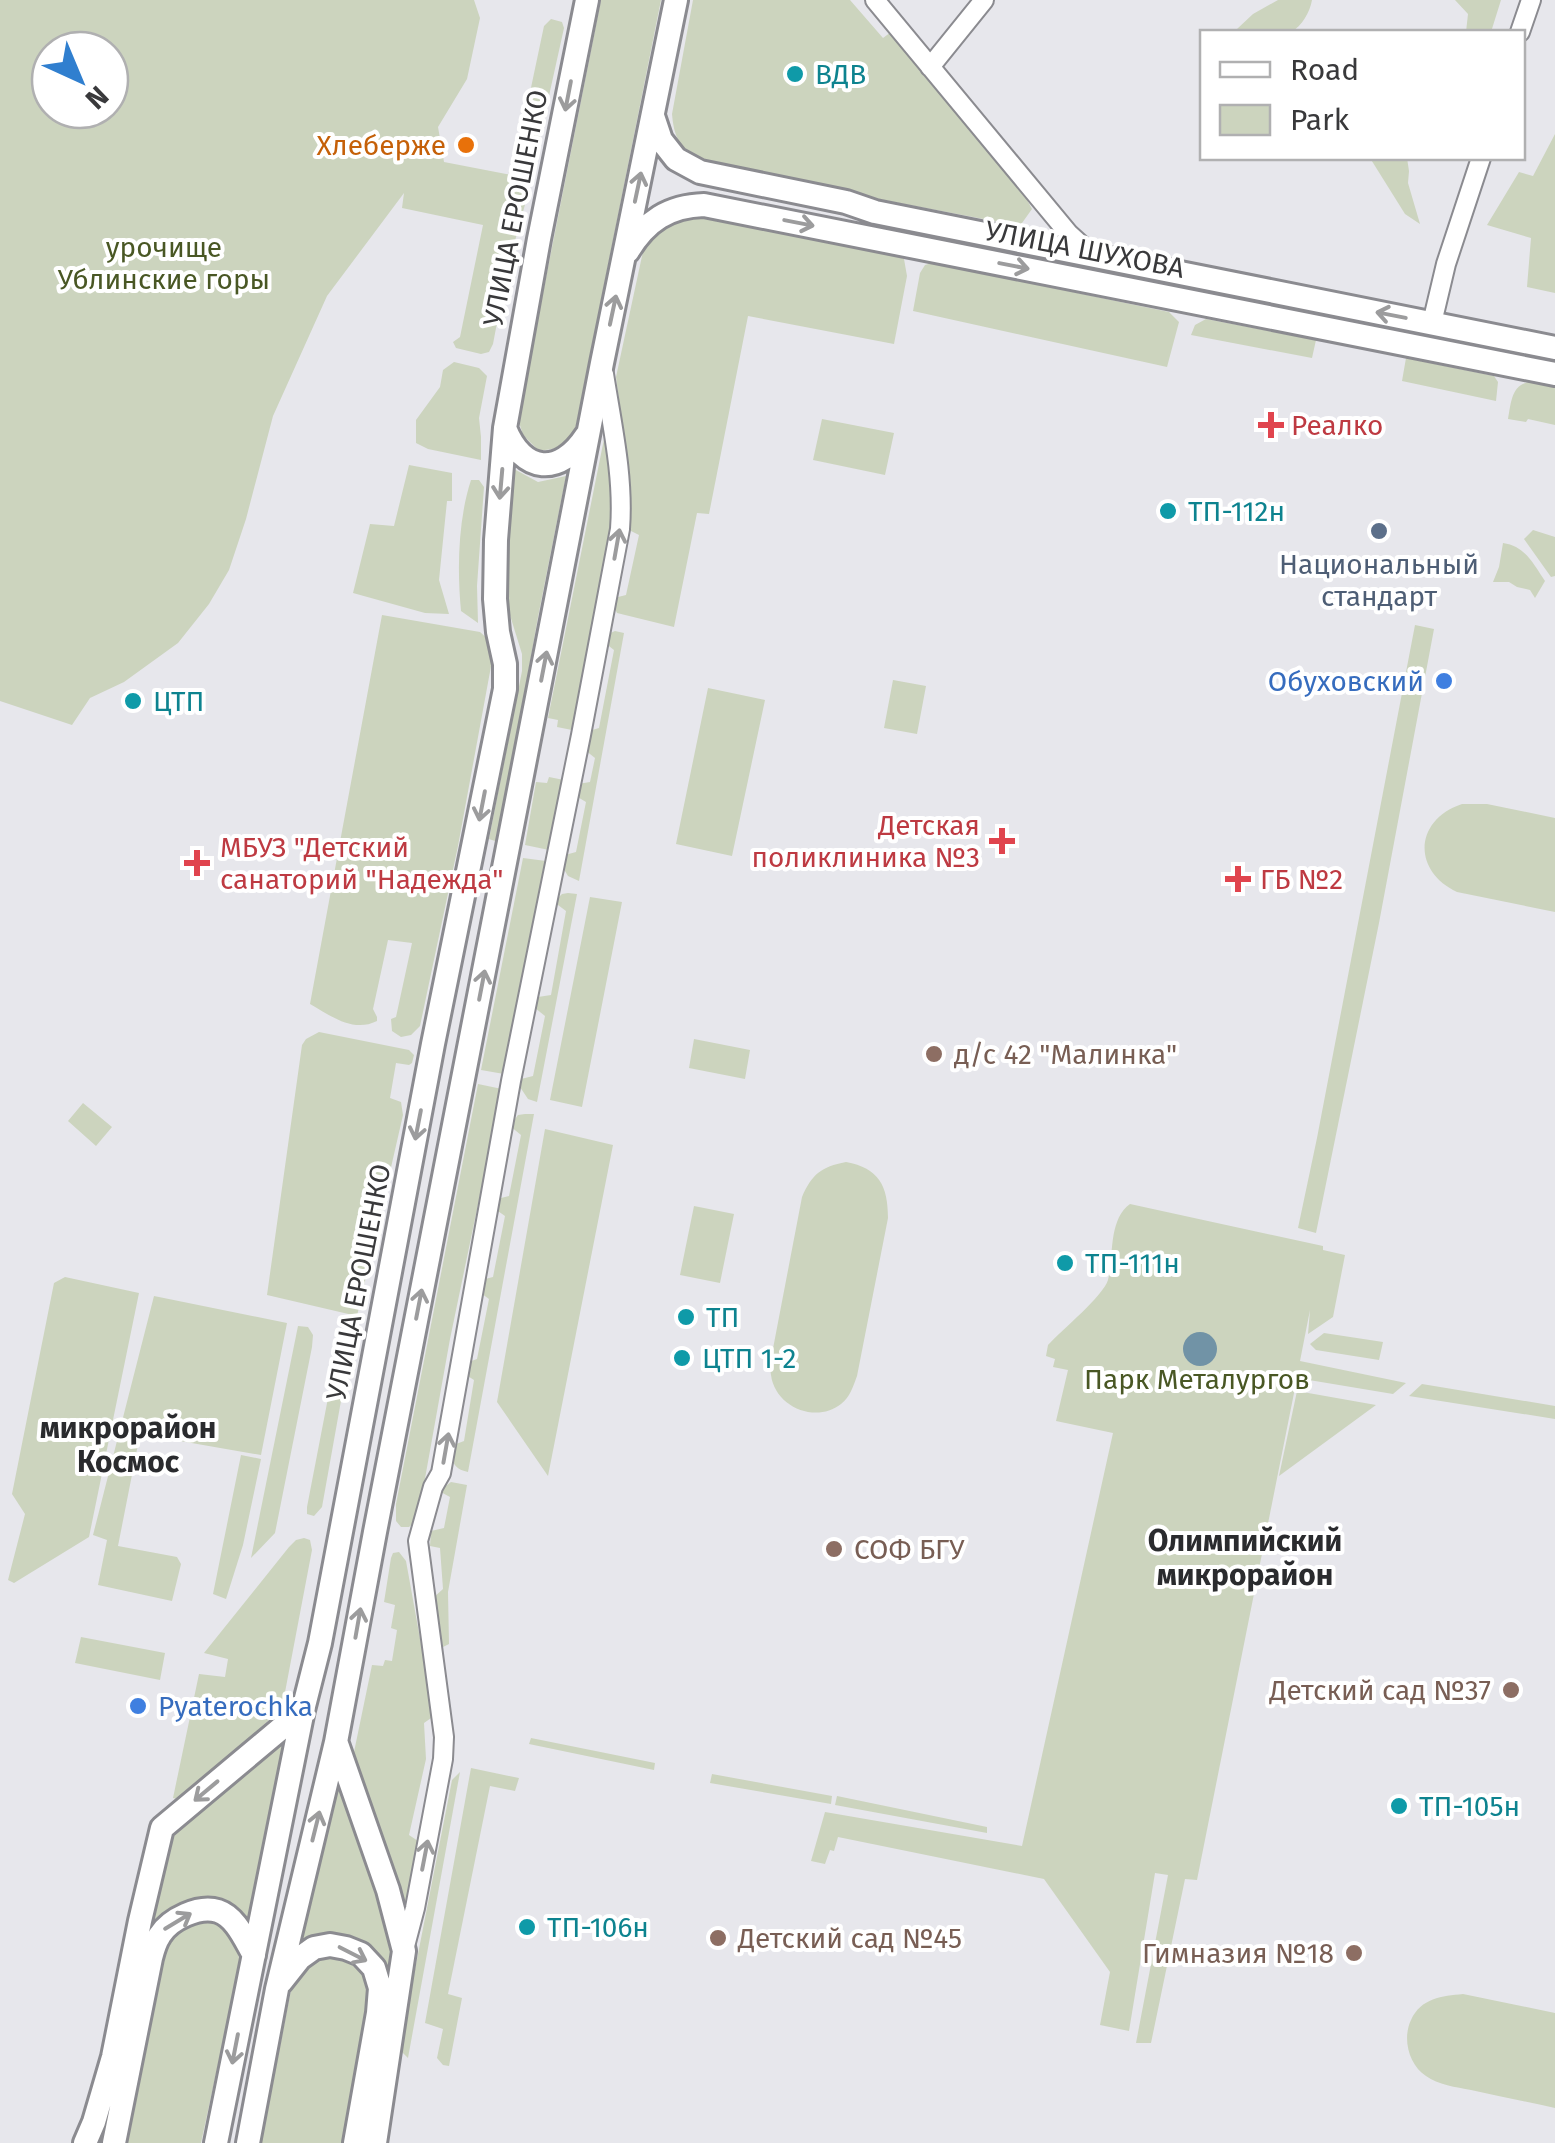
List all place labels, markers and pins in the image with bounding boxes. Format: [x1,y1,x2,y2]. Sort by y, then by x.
place label: ВДВ [815,58,866,91]
marker: ВДВ [784,63,806,85]
place label: Хлеберже [316,129,446,162]
marker: Хлеберже [455,134,477,156]
place label: Реалко [1291,409,1383,442]
marker: Реалко [1260,414,1282,436]
place label: ТП-112н [1188,495,1285,528]
marker: ТП-112н [1157,500,1179,522]
marker: Национальный стандарт [1368,520,1390,542]
place label: Национальный стандарт [1279,548,1479,613]
place label: Обуховский [1268,665,1424,698]
marker: Обуховский [1433,670,1455,692]
place label: ЦТП [153,685,204,718]
marker: ЦТП [122,690,144,712]
place label: Детская поликлиника №3 [751,809,980,874]
marker: Детская поликлиника №3 [989,828,1015,854]
place label: МБУЗ "Детский санаторий "Надежда" [220,831,503,896]
marker: МБУЗ "Детский санаторий "Надежда" [184,850,210,876]
place label: ГБ №2 [1260,863,1343,896]
marker: ГБ №2 [1225,866,1251,892]
place label: д/с 42 "Малинка" [954,1038,1177,1071]
marker: д/с 42 "Малинка" [923,1043,945,1065]
place label: ТП-111н [1085,1247,1180,1280]
marker: ТП-111н [1054,1252,1076,1274]
place label: ТП [706,1301,739,1334]
marker: ТП [675,1306,697,1328]
place label: ЦТП 1-2 [702,1342,796,1375]
marker: ЦТП 1-2 [671,1347,693,1369]
place label: СОФ БГУ [854,1533,965,1566]
marker: СОФ БГУ [823,1538,845,1560]
place label: Детский сад №37 [1268,1674,1491,1707]
marker: Детский сад №37 [1500,1679,1522,1701]
place label: Pyaterochka [158,1690,313,1723]
marker: Pyaterochka [127,1695,149,1717]
place label: ТП-105н [1419,1790,1520,1823]
marker: ТП-105н [1388,1795,1410,1817]
place label: ТП-106н [547,1911,649,1944]
marker: ТП-106н [516,1916,538,1938]
place label: Детский сад №45 [737,1922,962,1955]
marker: Детский сад №45 [707,1927,729,1949]
place label: Гимназия №18 [1142,1937,1334,1970]
marker: Гимназия №18 [1343,1942,1365,1964]

